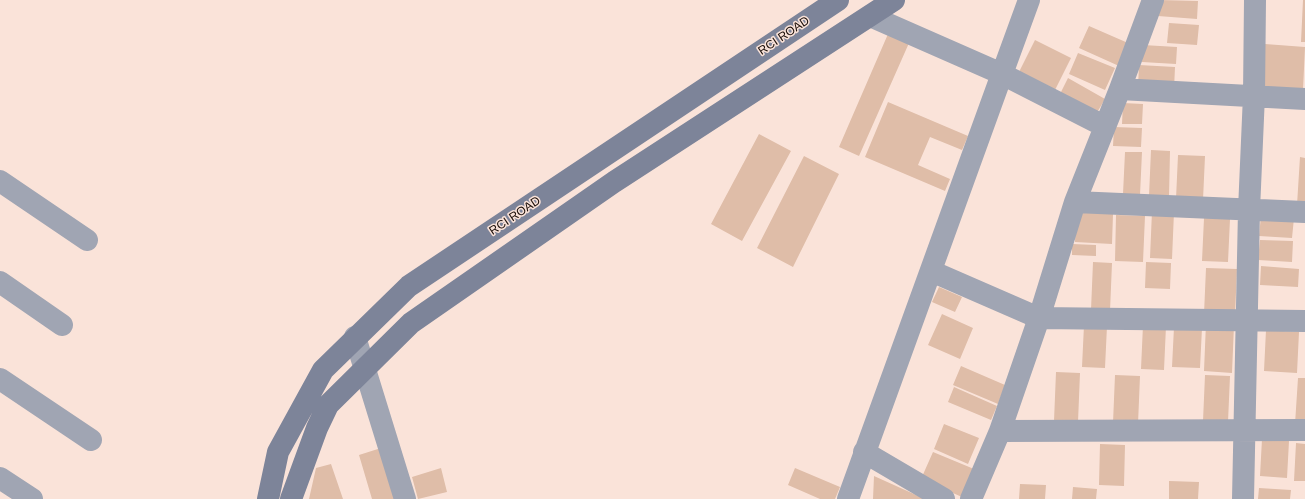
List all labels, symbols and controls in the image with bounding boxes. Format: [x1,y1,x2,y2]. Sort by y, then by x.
street label: RCI ROAD [756,14,812,58]
street label: RCI ROAD [487,194,543,238]

